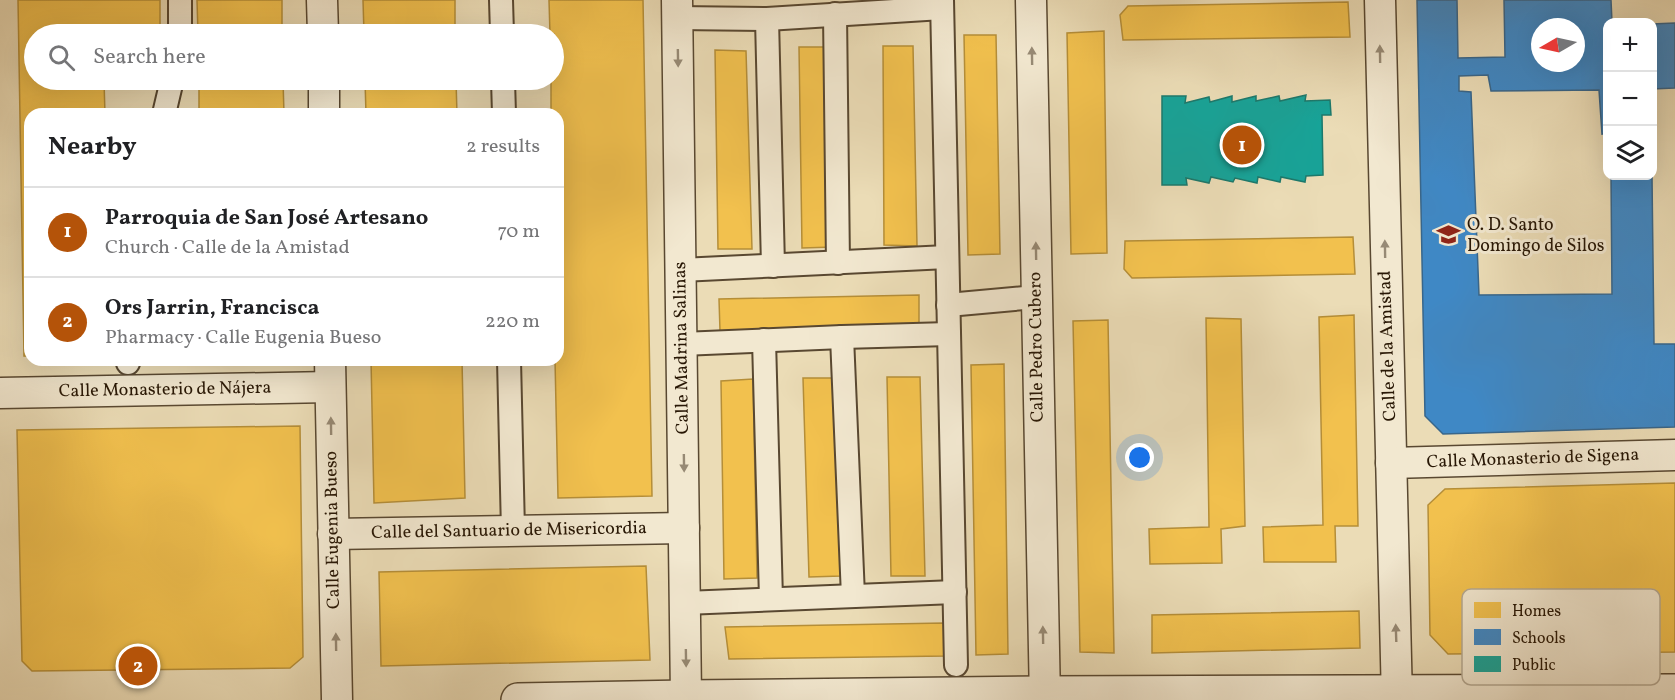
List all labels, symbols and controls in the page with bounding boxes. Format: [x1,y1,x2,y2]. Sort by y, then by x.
north arrow [1531,18,1585,72]
map controls [1603,18,1657,180]
button: + [1603,18,1657,72]
search box [24,24,564,90]
icon: search [45,41,78,74]
text: Search here [93,42,206,73]
one-way arrow [1376,45,1385,64]
one-way arrow [1027,46,1036,65]
one-way arrow [673,49,683,68]
button: − [1603,72,1657,126]
pin: 1 [1222,122,1262,168]
button: layers [1603,126,1657,180]
text: Nearby [48,129,137,165]
text: 2 results [466,133,540,161]
text: Parroquia de San José Artesano [105,203,428,234]
place label: O. D. Santo Domingo de Silos [1467,213,1604,259]
text: 1 [63,218,72,246]
text: 70 m [497,218,540,246]
school or university icon: O. D. Santo Domingo de Silos [1436,222,1462,248]
text: Church · Calle de la Amistad [105,234,350,262]
one-way arrow [1381,240,1390,259]
one-way arrow [1031,241,1040,260]
street label: Calle Madrina Salinas [668,261,696,435]
street label: Calle de la Amistad [1373,270,1403,422]
street label: Calle Pedro Cubero [1023,272,1051,422]
text: Ors Jarrin, Francisca [105,293,320,324]
text: 2 [62,308,73,336]
text: 220 m [485,308,540,336]
text: Pharmacy · Calle Eugenia Bueso [105,324,381,352]
street label: Calle Monasterio de Nájera [59,376,272,404]
one-way arrow [326,416,336,435]
your location [1125,443,1154,472]
street label: Calle Monasterio de Sigena [1426,443,1640,475]
street label: Calle Eugenia Bueso [319,451,347,609]
one-way arrow [679,454,688,473]
street label: Calle del Santuario de Misericordia [371,516,647,546]
legend [1462,589,1660,685]
text: Homes [1512,601,1561,623]
one-way arrow [1391,623,1400,642]
one-way arrow [1039,625,1048,644]
text: Schools [1512,628,1566,650]
one-way arrow [331,632,340,651]
pin: 2 [118,644,158,688]
one-way arrow [681,649,691,668]
text: Public [1512,655,1556,677]

